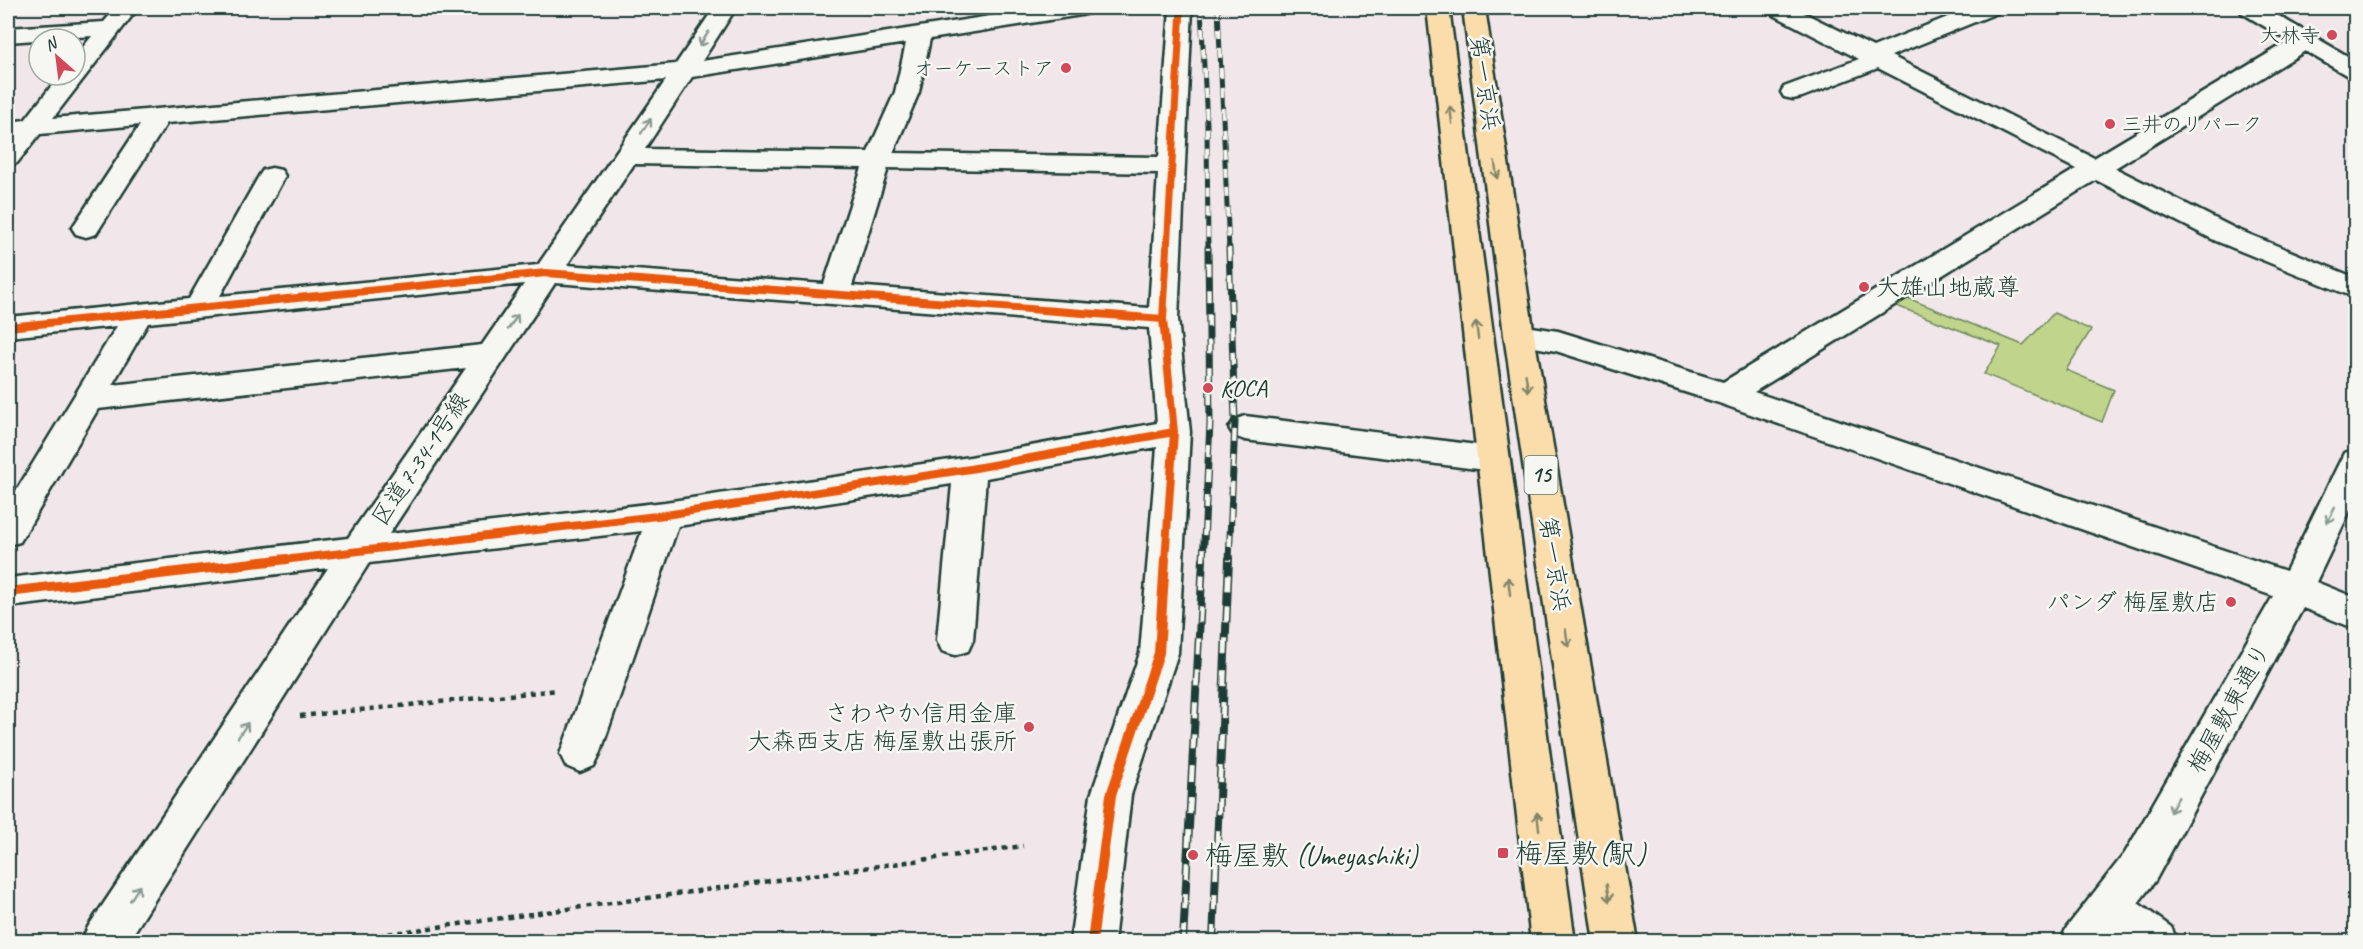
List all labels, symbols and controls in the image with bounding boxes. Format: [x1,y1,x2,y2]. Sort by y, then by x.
place label: 大林寺 [2260,23,2320,48]
north arrow [27,27,87,87]
marker: 大林寺 [2325,28,2339,42]
one-way arrow [698,30,710,47]
text: N [41,32,62,56]
street label: 第一京浜 [1463,33,1507,133]
place label: オーケーストア [914,56,1054,81]
marker: オーケーストア [1059,61,1073,75]
one-way arrow [1445,106,1456,126]
place label: 三井のリパーク [2122,112,2262,137]
marker: 三井のリパーク [2103,117,2117,131]
one-way arrow [640,119,652,135]
one-way arrow [1491,159,1502,179]
place label: 大雄山地蔵尊 [1876,272,2020,302]
marker: 大雄山地蔵尊 [1857,280,1871,294]
one-way arrow [507,314,519,331]
one-way arrow [1472,320,1483,340]
place label: KOCA [1220,373,1268,403]
one-way arrow [1521,373,1532,393]
marker: KOCA [1201,381,1215,395]
street label: 区道7-34-1号線 [364,386,476,532]
road number: 15 [1524,456,1558,494]
one-way arrow [2324,505,2336,523]
street label: 第一京浜 [1533,514,1577,614]
one-way arrow [1503,576,1514,596]
place label: パンダ 梅屋敷店 [2046,587,2219,617]
marker: パンダ 梅屋敷店 [2224,595,2238,609]
one-way arrow [1562,628,1573,648]
street label: 梅屋敷東通り [2181,638,2277,778]
place label: さわやか信用金庫 大森西支店 梅屋敷出張所 [747,698,1017,756]
marker: さわやか信用金庫 大森西支店 梅屋敷出張所 [1022,720,1036,734]
one-way arrow [237,722,249,739]
one-way arrow [2168,797,2180,814]
one-way arrow [1532,812,1543,831]
place label: 梅屋敷(駅) [1515,836,1647,871]
place label: 梅屋敷 (Umeyashiki) [1205,838,1419,873]
marker: 梅屋敷(駅) [1496,846,1510,860]
marker: 梅屋敷 (Umeyashiki) [1186,848,1200,862]
one-way arrow [1603,883,1614,902]
one-way arrow [129,884,142,901]

